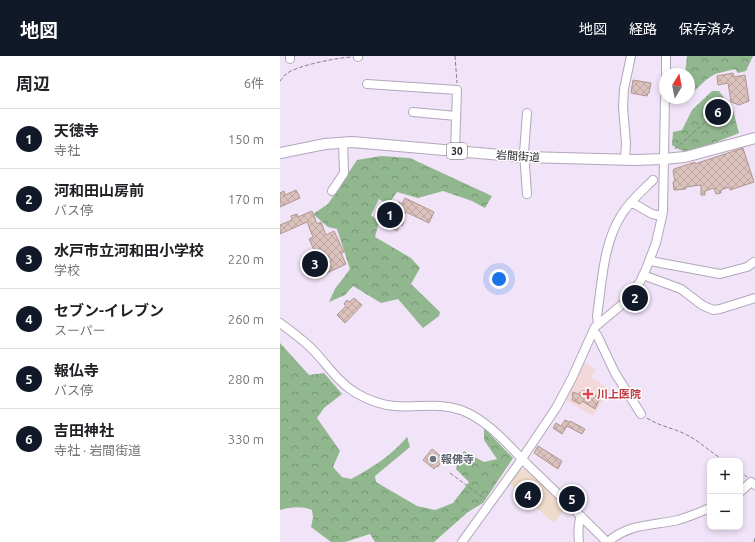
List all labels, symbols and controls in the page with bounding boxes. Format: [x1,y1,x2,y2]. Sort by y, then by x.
text: 地図 [20,19,58,41]
text: 地図 [579,21,607,37]
text: 経路 [629,21,657,37]
text: 保存済み [679,21,735,37]
north arrow [659,68,695,104]
text: 周辺 [16,74,50,93]
text: 6件 [244,76,264,90]
pin: 6 [705,97,731,127]
text: 天徳寺 [54,122,99,139]
text: 1 [25,132,33,146]
text: 150 m [228,132,264,146]
text: 寺社 [54,143,80,157]
road number: 30 [447,143,467,159]
street label: 岩間街道 [496,148,540,164]
text: 河和田山房前 [54,182,144,199]
text: 2 [25,192,33,206]
text: 170 m [228,192,264,206]
pin: 1 [377,200,403,230]
text: バス停 [54,203,93,217]
text: 水戸市立河和田小学校 [54,242,204,259]
pin: 3 [302,249,328,279]
text: 3 [25,252,33,266]
text: 220 m [228,252,264,266]
text: 学校 [54,263,80,277]
your location [489,269,509,289]
pin: 2 [622,283,648,313]
text: セブン-イレブン [54,302,164,319]
text: 4 [25,312,33,326]
text: 260 m [228,312,264,326]
text: スーパー [54,323,106,337]
text: 報仏寺 [54,362,99,379]
text: 5 [25,372,33,386]
text: 280 m [228,372,264,386]
text: バス停 [54,383,93,397]
marker: 川上医院 [582,388,594,400]
place label: 川上医院 [597,388,641,400]
text: 吉田神社 [54,422,114,439]
text: 6 [25,432,33,446]
text: 330 m [228,432,264,446]
text: 寺社 · 岩間街道 [54,443,141,457]
place label: 報佛寺 [441,453,474,465]
marker: 報佛寺 [428,454,438,464]
map controls [707,458,743,530]
button: + [707,458,743,494]
pin: 4 [515,480,541,510]
pin: 5 [559,484,585,514]
button: − [707,494,743,530]

